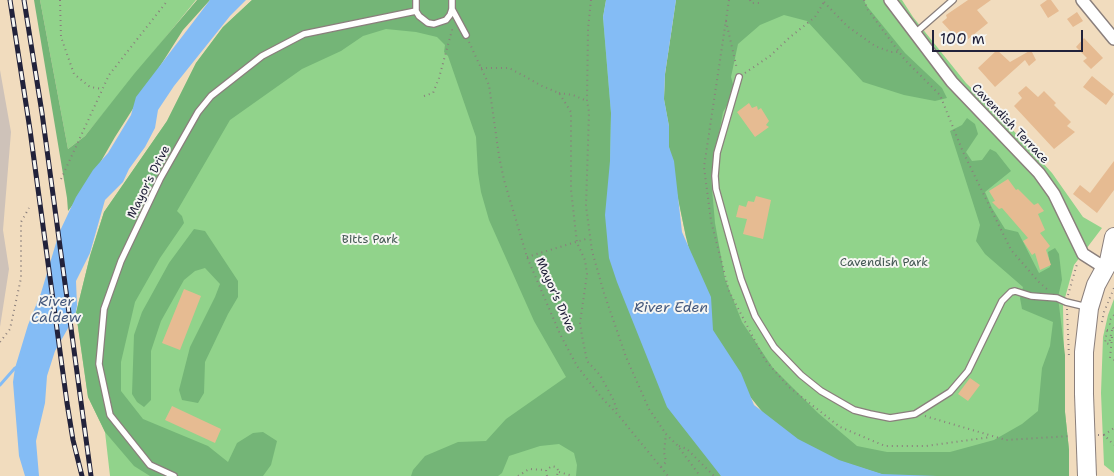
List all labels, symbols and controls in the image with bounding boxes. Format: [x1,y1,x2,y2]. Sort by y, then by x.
scale bar [934,20,1085,52]
text: 100 m [940,29,985,49]
street label: Cavendish Terrace [968,81,1052,167]
street label: Mayor's Drive [124,143,174,221]
park label: Bitts Park [342,233,398,247]
street label: Mayor's Drive [532,256,578,334]
park label: Cavendish Park [840,256,928,270]
water label: River Caldew [31,294,81,326]
water label: River Eden [634,300,708,316]

